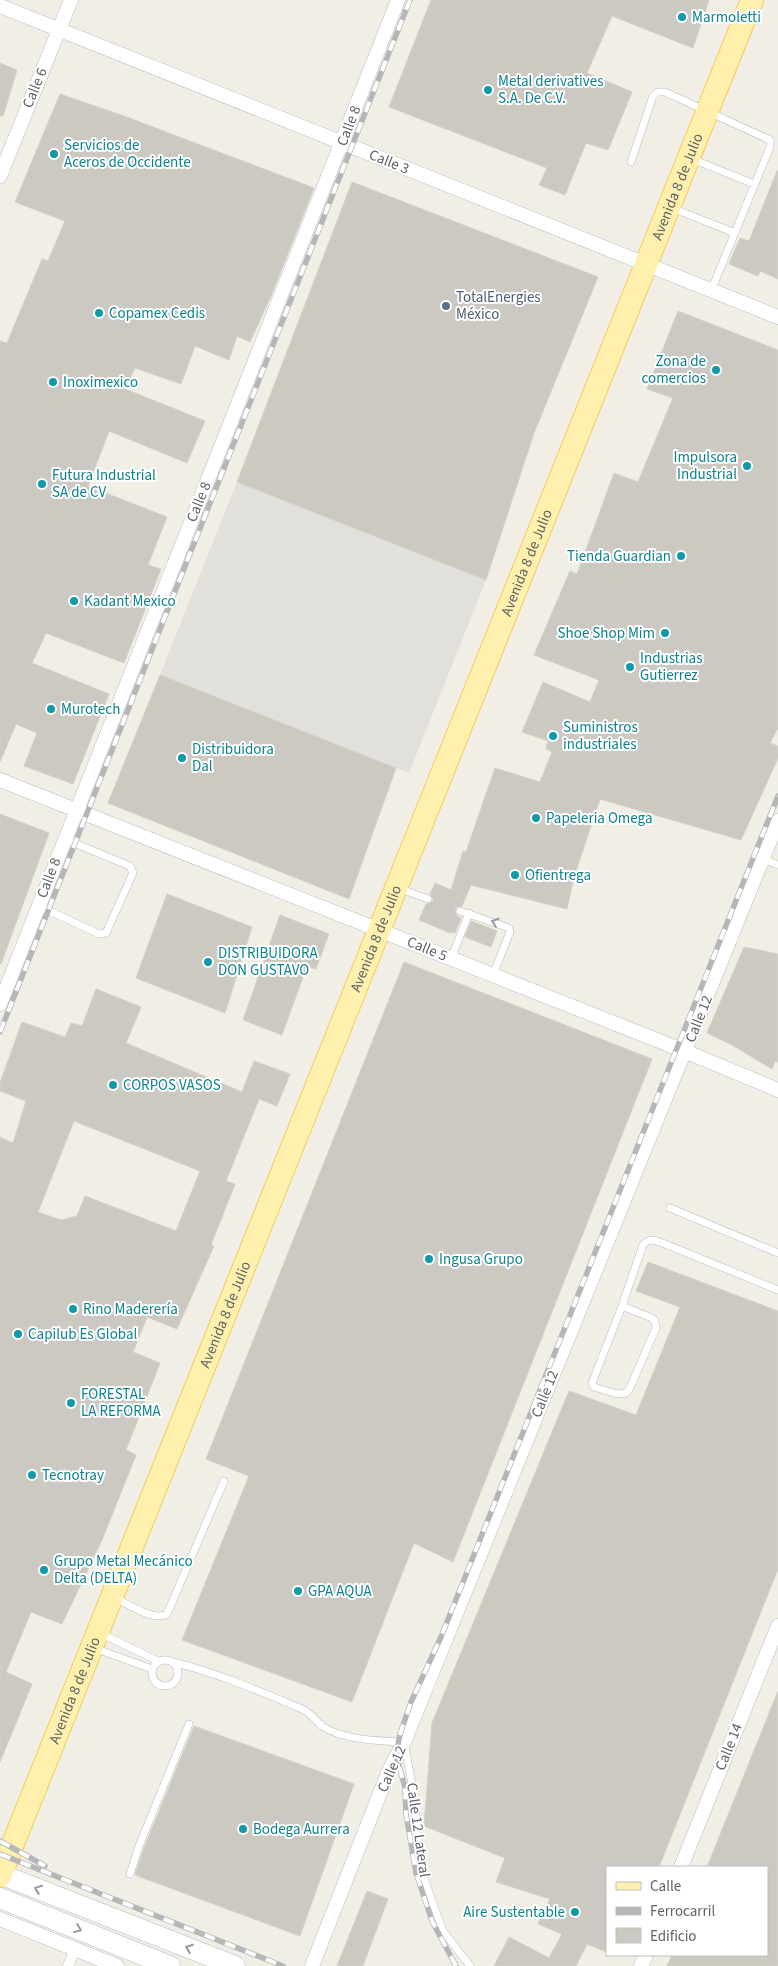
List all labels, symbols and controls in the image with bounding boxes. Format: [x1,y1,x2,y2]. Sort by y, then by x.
place label: Marmoletti [692,7,761,28]
marker: Marmoletti [676,11,688,23]
street label: Calle 6 [17,65,53,111]
place label: Metal derivatives S.A. De C.V. [498,71,604,109]
marker: Metal derivatives S.A. De C.V. [482,84,494,96]
street label: Calle 8 [332,103,366,149]
street label: Avenida 8 de Julio [646,130,708,243]
place label: Servicios de Aceros de Occidente [64,135,191,173]
street label: Calle 3 [366,144,412,180]
marker: Servicios de Aceros de Occidente [48,148,60,160]
place label: TotalEnergies México [456,287,541,325]
marker: TotalEnergies México [440,300,452,312]
place label: Copamex Cedis [109,303,205,324]
marker: Copamex Cedis [93,307,105,319]
place label: Zona de comercios [642,351,706,389]
marker: Zona de comercios [710,364,722,376]
place label: Inoximexico [63,372,138,393]
marker: Inoximexico [47,376,59,388]
place label: Impulsora Industrial [673,447,737,485]
marker: Impulsora Industrial [741,460,753,472]
place label: Futura Industrial SA de CV [52,465,156,503]
marker: Futura Industrial SA de CV [36,478,48,490]
street label: Calle 8 [181,479,217,525]
street label: Avenida 8 de Julio [496,506,557,619]
place label: Tienda Guardian [567,546,671,567]
marker: Tienda Guardian [675,550,687,562]
place label: Kadant Mexico [84,591,176,612]
marker: Kadant Mexico [68,595,80,607]
place label: Shoe Shop Mim [558,623,655,644]
marker: Shoe Shop Mim [659,627,671,639]
place label: Industrias Gutierrez [640,648,702,686]
marker: Industrias Gutierrez [624,661,636,673]
place label: Murotech [61,699,120,720]
marker: Murotech [45,703,57,715]
place label: Suministros industriales [563,717,638,755]
marker: Suministros industriales [547,730,559,742]
place label: Distribuidora Dal [192,739,274,777]
marker: Distribuidora Dal [176,752,188,764]
place label: Papeleria Omega [546,808,652,829]
marker: Papeleria Omega [530,812,542,824]
street label: Calle 8 [32,855,66,901]
place label: Ofientrega [525,865,591,886]
marker: Ofientrega [509,869,521,881]
street label: Avenida 8 de Julio [345,882,407,995]
one-way arrow [491,918,500,928]
street label: Calle 5 [404,931,450,967]
place label: DISTRIBUIDORA DON GUSTAVO [218,943,319,981]
marker: DISTRIBUIDORA DON GUSTAVO [202,956,214,968]
street label: Calle 12 [680,992,718,1046]
place label: CORPOS VASOS [123,1075,221,1096]
marker: CORPOS VASOS [107,1079,119,1091]
place label: Ingusa Grupo [439,1249,523,1270]
marker: Ingusa Grupo [423,1253,435,1265]
street label: Avenida 8 de Julio [194,1258,256,1371]
place label: Rino Maderería [83,1299,178,1320]
marker: Rino Maderería [67,1303,79,1315]
place label: Capilub Es Global [28,1324,137,1345]
marker: Capilub Es Global [12,1328,24,1340]
street label: Calle 12 [526,1367,564,1421]
place label: FORESTAL LA REFORMA [81,1384,162,1422]
marker: FORESTAL LA REFORMA [65,1397,77,1409]
place label: Tecnotray [42,1465,104,1486]
marker: Tecnotray [26,1469,38,1481]
place label: Grupo Metal Mecánico Delta (DELTA) [54,1551,193,1589]
marker: Grupo Metal Mecánico Delta (DELTA) [38,1564,50,1576]
place label: GPA AQUA [308,1581,373,1602]
marker: GPA AQUA [292,1585,304,1597]
street label: Avenida 8 de Julio [44,1634,105,1747]
street label: Calle 14 [710,1720,748,1774]
street label: Calle 12 [372,1742,412,1796]
street label: Calle 12 Lateral [401,1781,435,1879]
place label: Bodega Aurrera [253,1819,350,1840]
marker: Bodega Aurrera [237,1823,249,1835]
legend [606,1866,768,1956]
text: Calle [650,1876,681,1897]
one-way arrow [34,1885,43,1895]
text: Ferrocarril [650,1901,715,1922]
place label: Aire Sustentable [463,1902,565,1923]
marker: Aire Sustentable [569,1906,581,1918]
one-way arrow [73,1923,82,1933]
text: Edificio [650,1926,697,1947]
one-way arrow [185,1944,194,1954]

